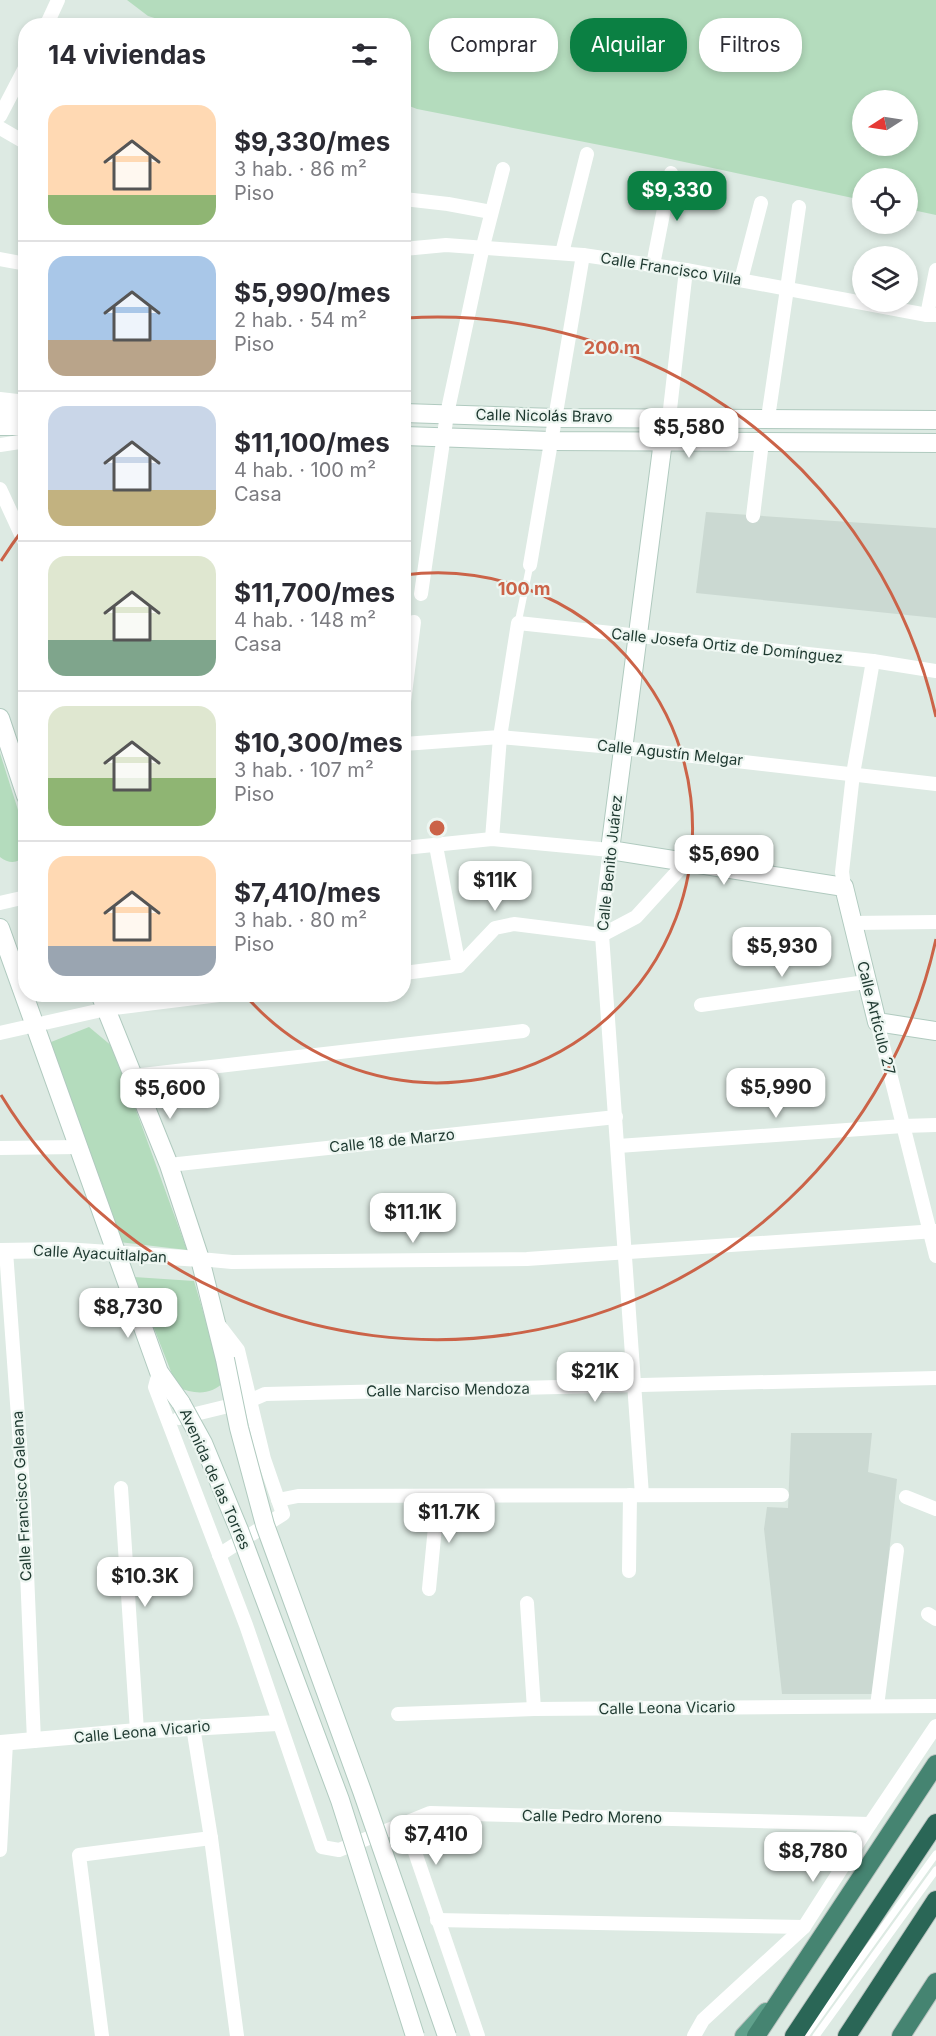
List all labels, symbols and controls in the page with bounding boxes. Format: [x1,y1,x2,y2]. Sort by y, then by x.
chip: Comprar [429,18,558,72]
chip: Alquilar [570,18,687,72]
chip: Filtros [699,18,802,72]
icon: filters [348,38,381,71]
text: 14 viviendas [48,39,206,70]
north arrow [852,90,918,156]
map controls [852,90,918,312]
text: $9,330/mes [234,126,390,157]
icon: home [96,129,168,201]
text: 3 hab. · 86 m² [234,157,367,181]
button: locate [852,168,918,234]
pin: $9,330 [628,171,726,222]
text: $9,330 [641,178,713,202]
text: Piso [234,181,274,205]
button: layers [852,246,918,312]
street label: Calle Francisco Villa [599,248,743,289]
text: $5,990/mes [234,277,391,308]
icon: home [96,280,168,352]
text: 2 hab. · 54 m² [234,308,367,332]
text: Piso [234,332,274,356]
text: 200 m [584,337,640,358]
street label: Calle Nicolás Bravo [475,405,613,426]
pin: $5,580 [640,408,738,459]
text: $5,580 [653,415,725,439]
text: $11,100/mes [234,427,390,458]
icon: home [96,430,168,502]
text: 4 hab. · 100 m² [234,458,376,482]
text: Casa [234,482,282,506]
text: $11,700/mes [234,577,395,608]
text: 100 m [498,578,550,599]
icon: home [96,580,168,652]
text: 4 hab. · 148 m² [234,608,376,632]
street label: Calle Josefa Ortiz de Domínguez [610,624,844,667]
text: Casa [234,632,282,656]
text: $10,300/mes [234,727,403,758]
icon: home [96,730,168,802]
street label: Calle Agustín Melgar [596,735,744,770]
text: 3 hab. · 107 m² [234,758,374,782]
text: Piso [234,782,274,806]
street label: Calle Benito Juárez [593,794,626,932]
centre of rings [427,818,447,838]
pin: $5,690 [675,835,773,886]
text: $5,690 [689,842,759,866]
pin: $11K [459,861,531,912]
text: $11K [473,868,517,892]
text: $7,410/mes [234,877,381,908]
icon: home [96,880,168,952]
text: 3 hab. · 80 m² [234,908,367,932]
pin: $5,930 [733,927,831,978]
text: Piso [234,932,274,956]
text: $5,930 [746,934,818,958]
street label: Calle Artículo 27 [853,959,900,1077]
pin: $5,990 [727,1068,825,1119]
pin: $5,600 [121,1069,219,1120]
text: $5,990 [740,1075,812,1099]
text: $5,600 [134,1076,206,1100]
street label: Calle 18 de Marzo [328,1124,456,1157]
pin: $11.1K [364,1193,462,1244]
text: $11.1K [384,1200,442,1224]
street label: Calle Ayacuitlalpan [33,1241,167,1266]
pin: $8,730 [79,1288,177,1339]
text: $8,730 [93,1295,163,1319]
pin: $21K [559,1352,631,1403]
text: $21K [571,1359,619,1383]
street label: Calle Narciso Mendoza [366,1379,530,1400]
street label: Avenida de las Torres [176,1405,255,1552]
street label: Calle Francisco Galeana [8,1410,35,1582]
pin: $11.7K [400,1493,498,1544]
text: $11.7K [418,1500,480,1524]
pin: $10.3K [96,1557,194,1608]
text: $10.3K [111,1564,179,1588]
street label: Calle Leona Vicario [598,1697,736,1718]
street label: Calle Leona Vicario [73,1716,211,1747]
street label: Calle Pedro Moreno [522,1806,662,1827]
pin: $7,410 [387,1815,485,1866]
text: $7,410 [404,1822,468,1846]
pin: $8,780 [764,1832,862,1883]
text: $8,780 [778,1839,848,1863]

